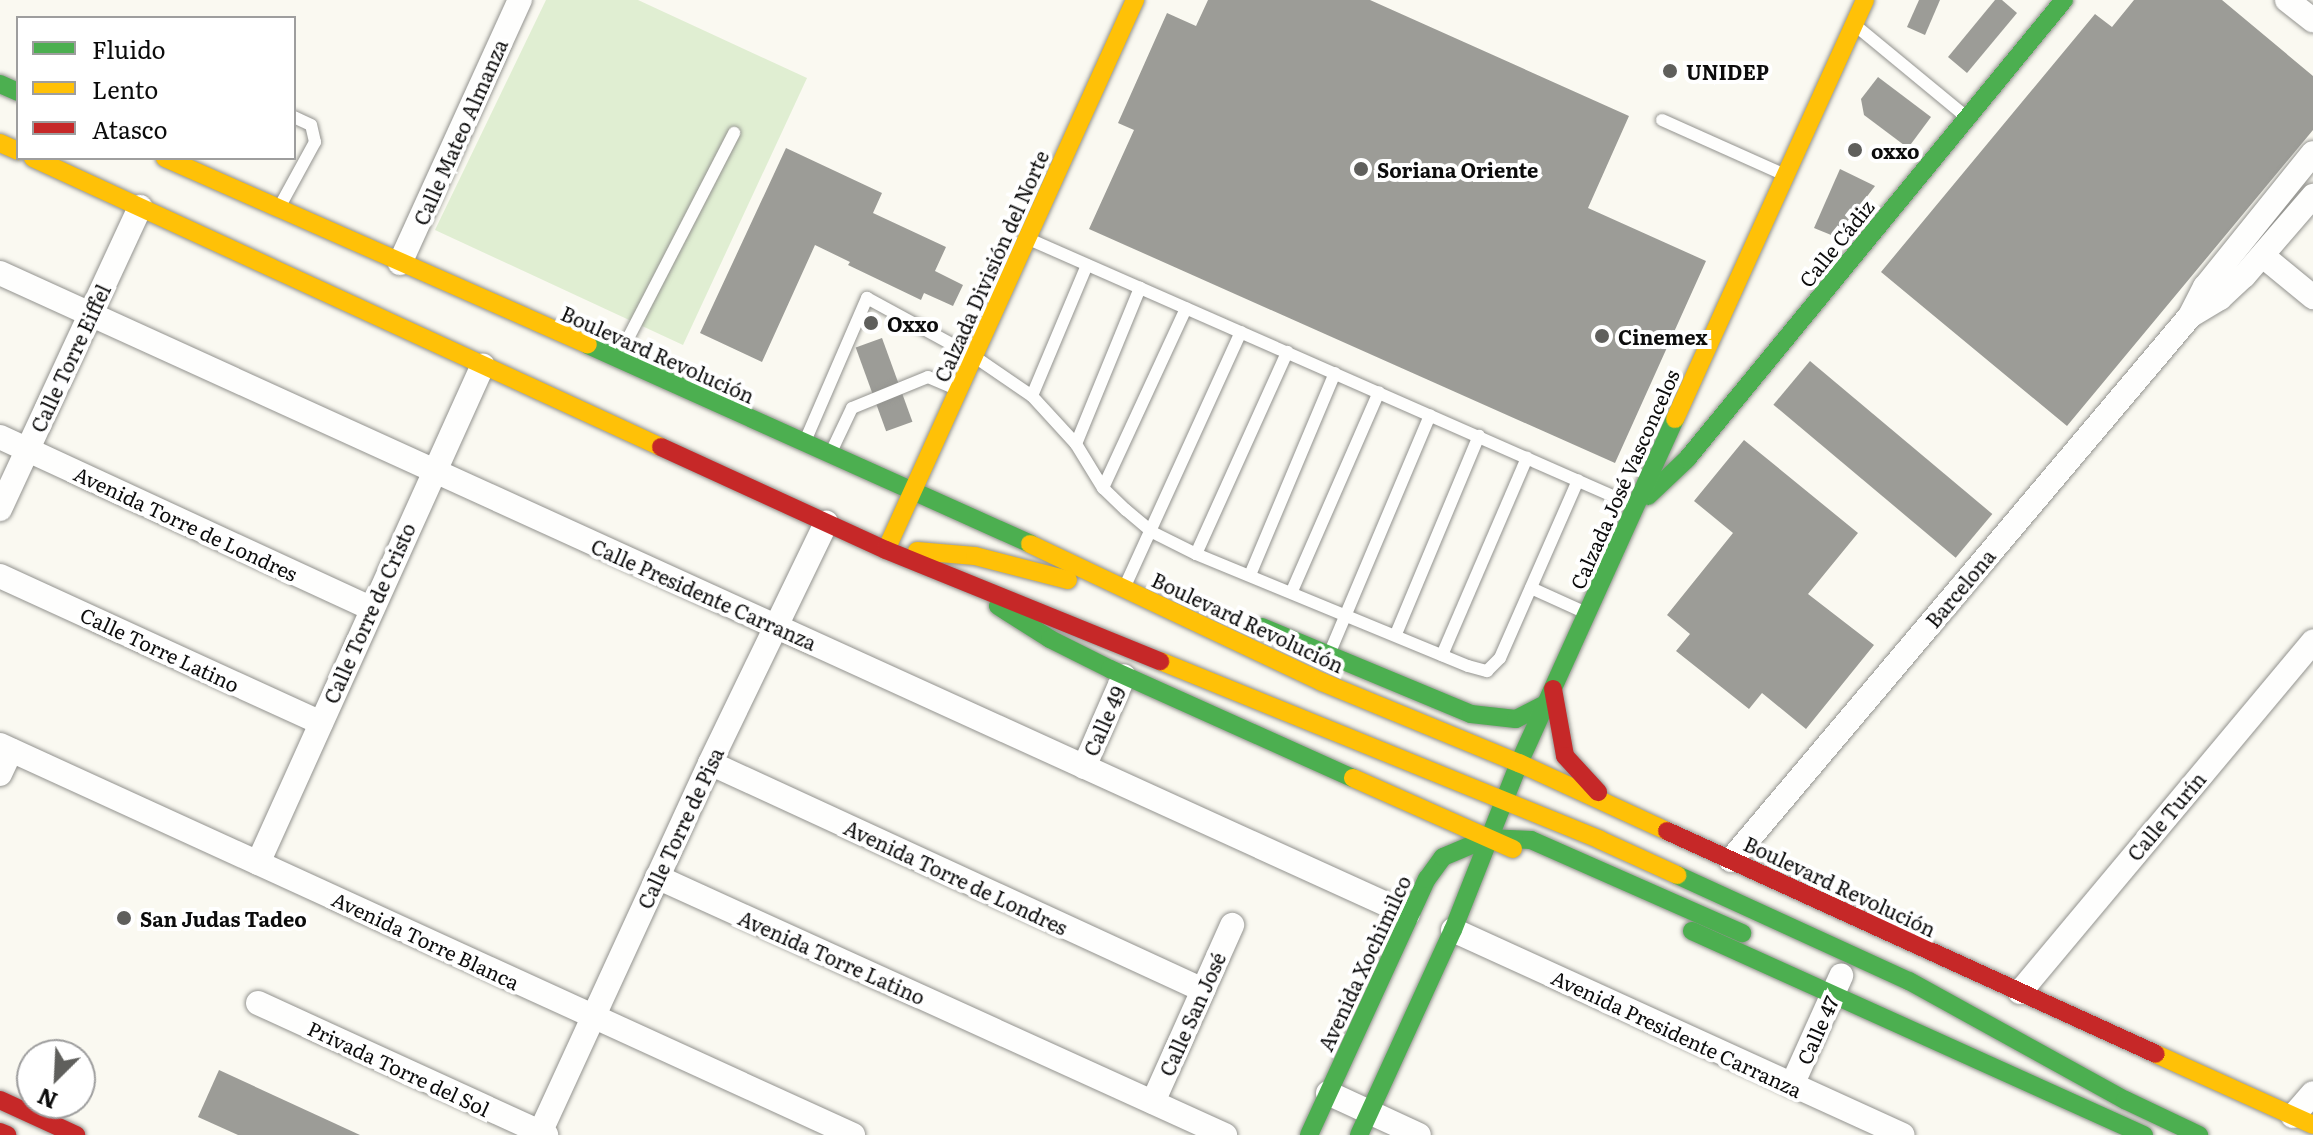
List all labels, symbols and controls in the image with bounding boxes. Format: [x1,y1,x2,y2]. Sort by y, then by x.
legend [16,16,296,160]
text: Fluido [92,31,166,66]
street label: Calle Mateo Almanza [408,35,512,229]
place label: UNIDEP [1686,59,1769,83]
marker: UNIDEP [1661,62,1679,80]
text: Lento [92,71,158,106]
text: Atasco [92,111,167,146]
place label: oxxo [1871,138,1919,162]
marker: oxxo [1846,141,1864,159]
street label: Calzada División del Norte [929,147,1053,385]
place label: Soriana Oriente [1377,157,1538,181]
marker: Soriana Oriente [1352,160,1370,178]
street label: Calle Cádiz [1794,195,1878,291]
street label: Calle Torre Eiffel [25,280,115,436]
street label: Boulevard Revolución [558,301,758,407]
place label: Oxxo [887,311,939,335]
marker: Oxxo [862,314,880,332]
place label: Cinemex [1618,324,1707,348]
marker: Cinemex [1593,327,1611,345]
street label: Calzada José Vasconcelos [1565,365,1683,593]
street label: Avenida Torre de Londres [71,461,301,585]
street label: Calle Torre de Cristo [318,519,420,707]
street label: Calle Presidente Carranza [588,533,820,655]
street label: Barcelona [1920,544,2000,632]
street label: Boulevard Revolución [1148,567,1348,677]
street label: Calle Torre Latino [77,602,243,696]
street label: Calle 49 [1078,682,1130,760]
street label: Calle Torre de Pisa [632,744,728,912]
street label: Calle Turín [2122,767,2210,865]
street label: Avenida Torre de Londres [841,815,1071,939]
street label: Boulevard Revolución [1740,831,1940,941]
street label: Avenida Xochimilco [1313,871,1415,1055]
street label: Avenida Torre Blanca [329,886,523,994]
street label: Avenida Torre Latino [735,905,929,1009]
place label: San Judas Tadeo [140,906,307,930]
marker: San Judas Tadeo [115,909,133,927]
street label: Calle San José [1154,948,1230,1080]
street label: Avenida Presidente Carranza [1548,964,1806,1102]
street label: Calle 47 [1791,992,1843,1068]
street label: Privada Torre del Sol [304,1015,494,1121]
north arrow [16,1039,96,1119]
text: N [32,1081,62,1118]

